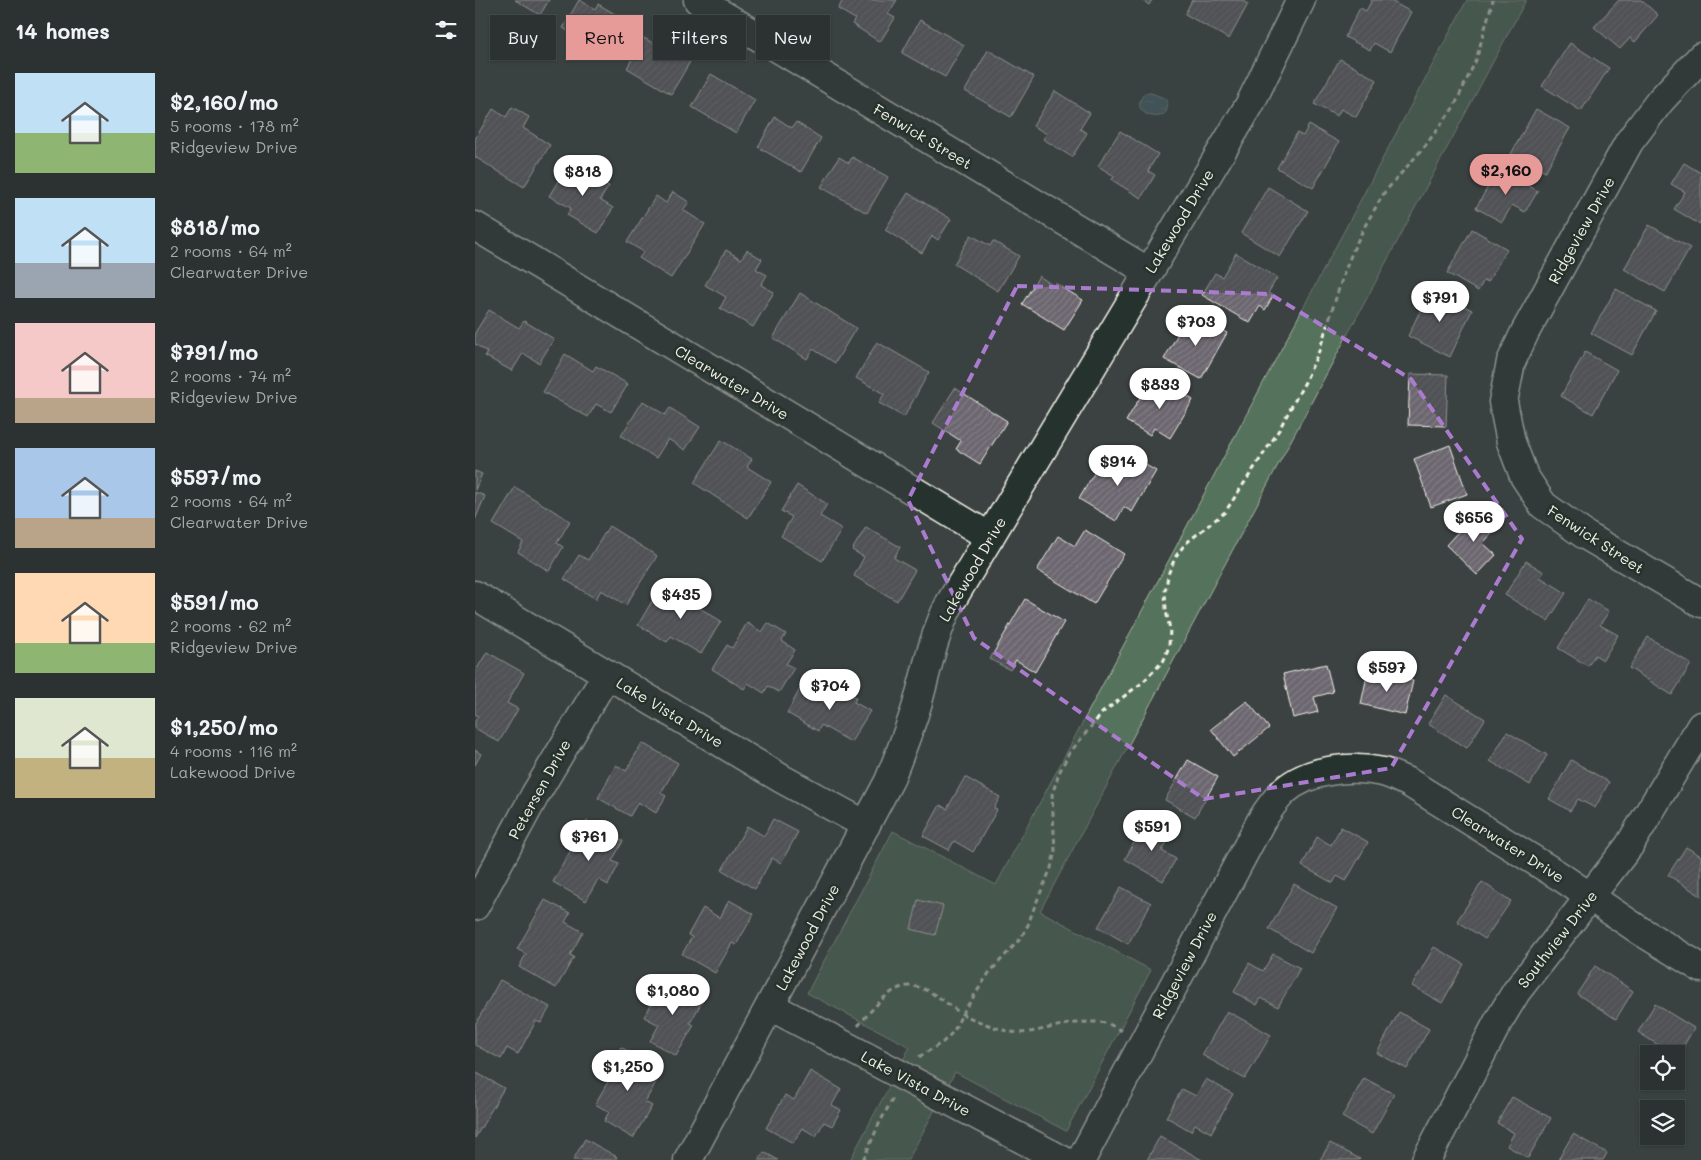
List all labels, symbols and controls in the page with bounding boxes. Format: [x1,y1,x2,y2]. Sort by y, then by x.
chip: Buy [490,15,556,60]
chip: Rent [566,15,643,60]
chip: Filters [653,15,746,60]
chip: New [756,15,830,60]
icon: filters [432,16,460,44]
text: 14 homes [15,17,110,44]
text: $2,160/mo [170,88,278,115]
icon: home [55,93,115,153]
street label: Fenwick Street [870,99,976,173]
text: 5 rooms · 178 m² [170,115,299,136]
text: Ridgeview Drive [170,136,298,157]
pin: $818 [553,154,613,197]
pin: $2,160 [1465,154,1547,196]
text: $2,160 [1481,159,1531,180]
text: $818 [565,160,601,181]
street label: Lakewood Drive [1140,165,1218,277]
street label: Ridgeview Drive [1543,173,1619,287]
text: $818/mo [170,213,260,240]
icon: home [55,218,115,278]
text: 2 rooms · 64 m² [170,240,292,261]
text: Clearwater Drive [170,261,308,282]
pin: $791 [1410,280,1470,323]
text: $791 [1422,286,1458,307]
pin: $703 [1166,304,1226,347]
text: $703 [1177,310,1215,331]
text: $791/mo [170,338,258,365]
street label: Clearwater Drive [671,340,793,424]
icon: home [55,343,115,403]
text: 2 rooms · 74 m² [170,365,291,386]
pin: $833 [1130,368,1190,410]
text: $833 [1140,373,1180,394]
text: Ridgeview Drive [170,386,298,407]
pin: $914 [1088,444,1148,487]
text: $914 [1100,450,1136,471]
text: $597/mo [170,463,261,490]
icon: home [55,468,115,528]
text: 2 rooms · 64 m² [170,490,292,511]
pin: $656 [1444,500,1504,543]
street label: Fenwick Street [1544,500,1648,578]
text: $656 [1455,506,1493,527]
text: Clearwater Drive [170,511,308,532]
street label: Lakewood Drive [934,513,1010,625]
pin: $435 [651,578,711,620]
text: $435 [662,583,700,604]
text: $591/mo [170,588,259,615]
icon: home [55,593,115,653]
text: 2 rooms · 62 m² [170,615,291,636]
text: Ridgeview Drive [170,636,298,657]
pin: $597 [1357,650,1417,693]
text: $597 [1368,656,1406,677]
pin: $704 [800,668,860,711]
street label: Lake Vista Drive [613,672,727,752]
text: $704 [810,674,850,695]
text: $1,250/mo [170,713,278,740]
icon: home [55,718,115,778]
street label: Petersen Drive [503,736,575,842]
text: 4 rooms · 116 m² [170,740,297,761]
text: Lakewood Drive [170,761,296,782]
street label: Clearwater Drive [1448,801,1568,887]
pin: $591 [1122,810,1182,852]
text: $591 [1134,815,1170,836]
pin: $761 [559,820,619,862]
text: $761 [571,825,607,846]
street label: Lakewood Drive [771,880,843,994]
street label: Southview Drive [1513,886,1601,992]
street label: Ridgeview Drive [1147,908,1221,1022]
pin: $1,080 [632,974,714,1016]
text: $1,080 [647,979,699,1000]
map controls [1640,1045,1685,1145]
button: locate [1640,1045,1685,1090]
street label: Lake Vista Drive [858,1046,974,1120]
pin: $1,250 [587,1050,669,1092]
text: $1,250 [603,1055,653,1076]
button: layers [1640,1100,1685,1145]

